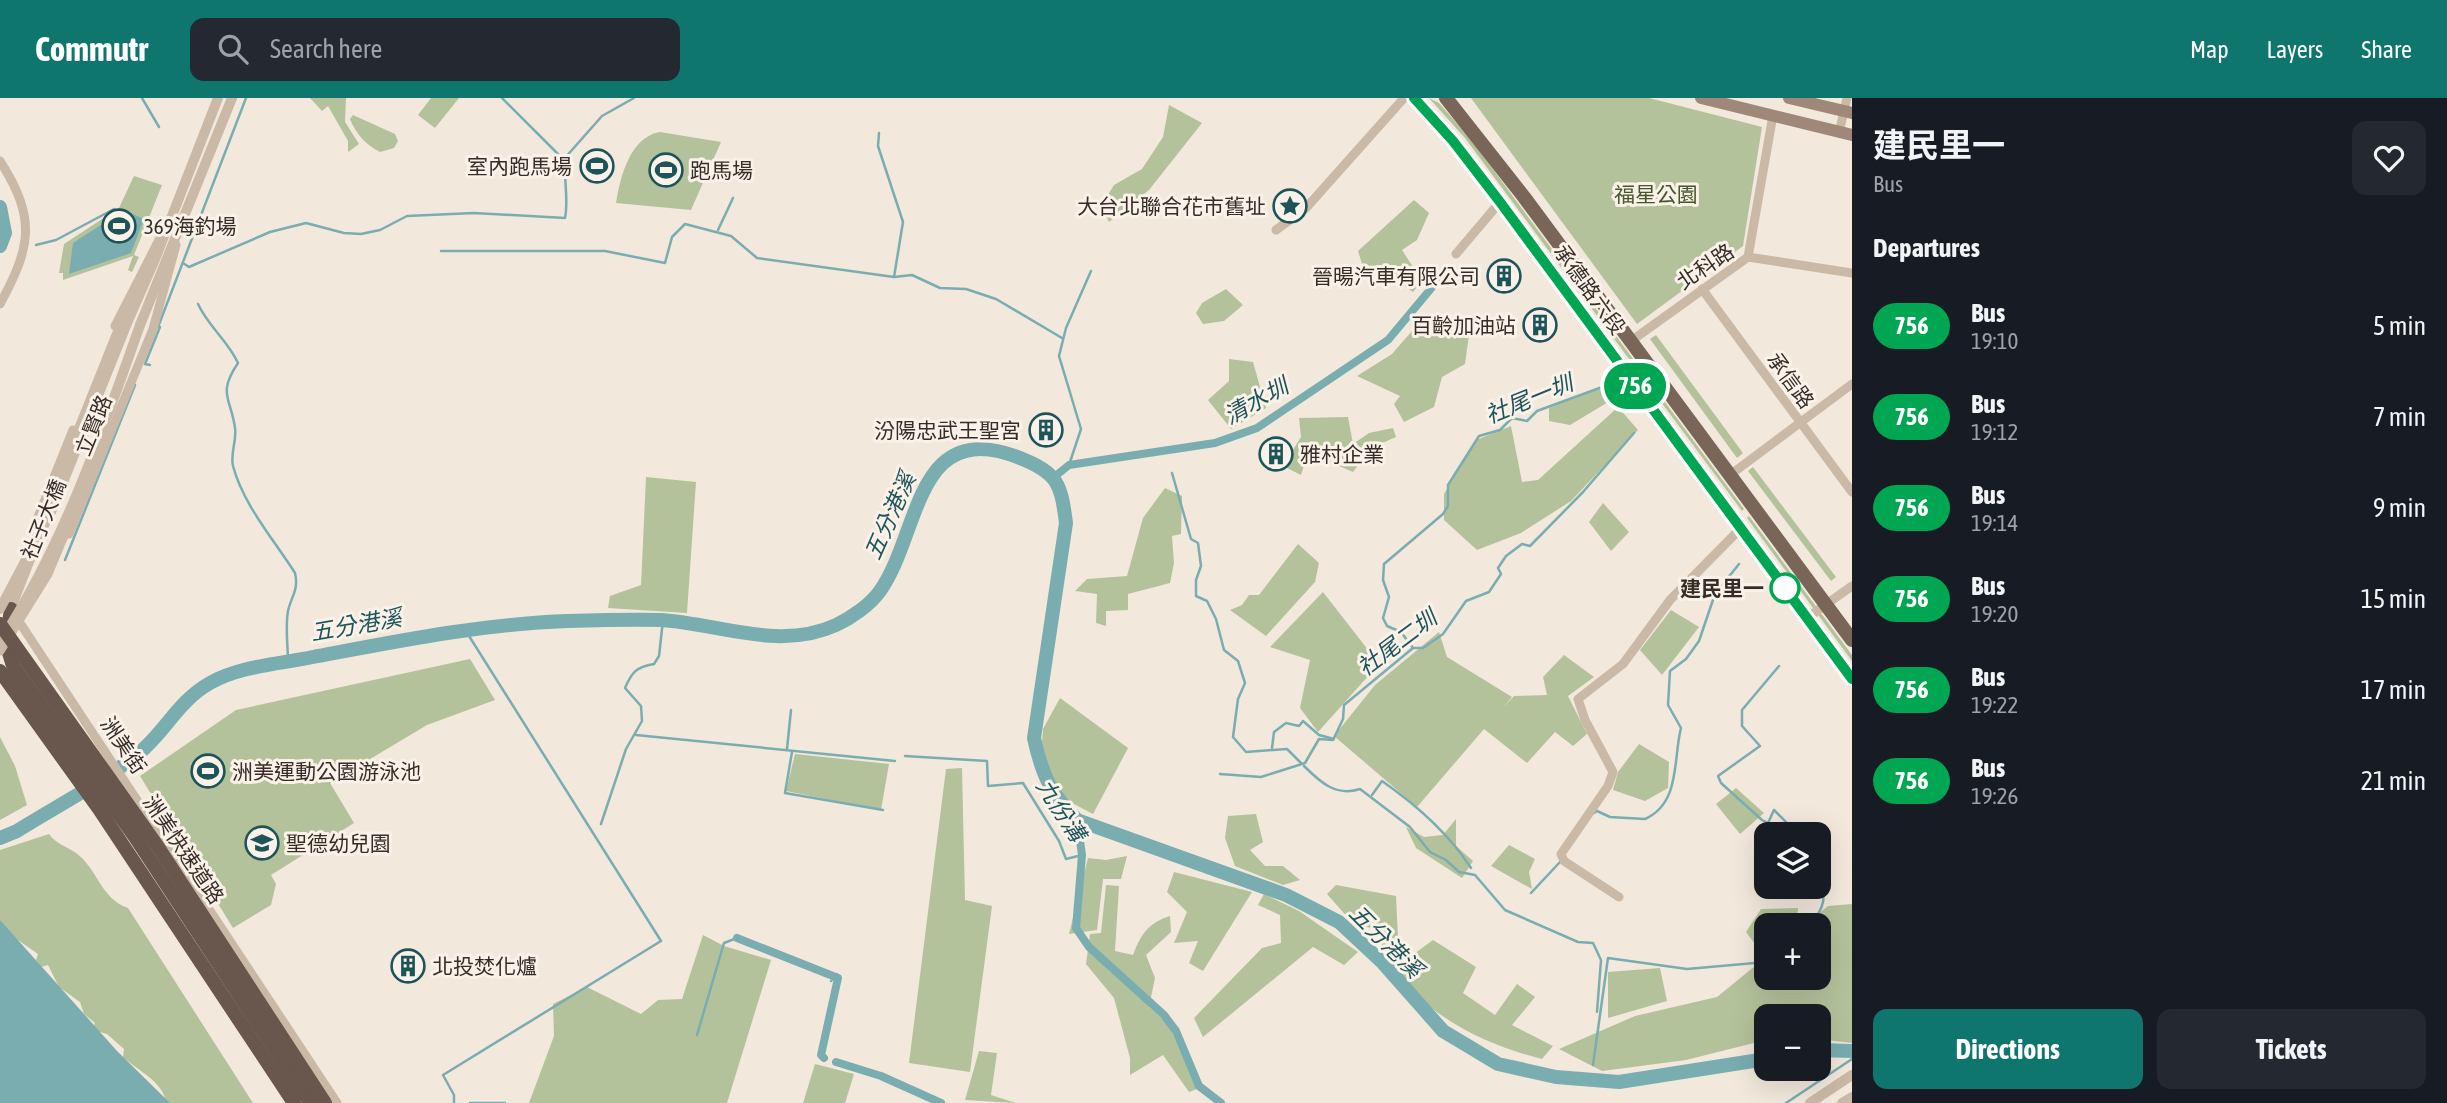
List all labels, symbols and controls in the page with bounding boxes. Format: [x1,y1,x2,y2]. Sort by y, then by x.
search box [190,18,680,81]
text: Commutr [35,30,148,68]
icon: search [214,30,252,68]
text: Search here [270,34,382,64]
text: Map [2190,36,2229,63]
text: Layers [2267,36,2323,63]
text: Share [2361,36,2412,63]
button: heart [2352,121,2426,195]
text: 建民里一 [1873,126,2005,164]
sports icon: 室內跑馬場 [578,147,616,185]
sports icon: 跑馬場 [647,151,685,189]
place label: 室內跑馬場 [467,154,572,178]
place label: 跑馬場 [690,158,753,182]
text: Bus [1873,171,1903,197]
park label: 福星公園 [1614,182,1698,206]
place icon: 大台北聯合花市舊址 [1271,187,1309,225]
place label: 大台北聯合花市舊址 [1077,194,1266,218]
sports icon: 369海釣場 [100,207,138,245]
place label: 369海釣場 [144,214,237,238]
text: Departures [1873,233,1980,263]
street label: 北科路 [1672,238,1738,294]
street label: 承德路六段 [1549,239,1631,339]
building icon: 晉暘汽車有限公司 [1485,257,1523,295]
place label: 晉暘汽車有限公司 [1312,264,1480,288]
text: Bus [1971,298,2005,328]
building icon: 百齡加油站 [1521,306,1559,344]
text: 5 min [2373,311,2426,341]
text: 756 [1895,312,1928,339]
place label: 百齡加油站 [1411,313,1516,337]
text: 19:10 [1971,328,2018,354]
street label: 承信路 [1763,347,1819,413]
line badge: 756 [1595,363,1675,409]
water label: 社尾一圳 [1481,369,1579,428]
water label: 清水圳 [1220,371,1295,429]
text: 756 [1618,372,1652,399]
text: Bus [1971,389,2005,419]
street label: 立賢路 [70,391,116,459]
text: 7 min [2373,402,2426,432]
text: 756 [1895,403,1928,430]
building icon: 汾陽忠武王聖宮 [1027,411,1065,449]
place label: 汾陽忠武王聖宮 [874,418,1021,442]
text: 19:12 [1971,419,2018,445]
building icon: 雅村企業 [1257,435,1295,473]
place label: 雅村企業 [1300,442,1384,466]
water label: 五分港溪 [859,466,922,563]
street label: 社子大橋 [16,476,70,562]
text: Bus [1971,480,2005,510]
text: 9 min [2373,493,2426,523]
text: 756 [1895,494,1928,521]
text: 19:14 [1971,510,2018,536]
text: Bus [1971,571,2005,601]
marker: 建民里一 [1770,573,1800,603]
place label: 建民里一 [1680,576,1764,600]
text: 15 min [2361,584,2426,614]
text: 756 [1895,585,1928,612]
text: 19:20 [1971,601,2018,627]
water label: 社尾二圳 [1352,603,1444,681]
water label: 五分港溪 [308,604,407,646]
text: Bus [1971,662,2005,692]
text: 17 min [2361,675,2426,705]
text: 756 [1895,676,1928,703]
text: 19:22 [1971,692,2018,718]
street label: 洲美街 [96,712,152,778]
sports icon: 洲美運動公園游泳池 [189,752,227,790]
text: Bus [1971,753,2005,783]
place label: 洲美運動公園游泳池 [232,759,421,783]
text: 21 min [2361,766,2426,796]
text: 756 [1895,767,1928,794]
water label: 九份溝 [1031,774,1092,849]
text: 19:26 [1971,783,2018,809]
street label: 洲美快速道路 [139,790,229,908]
map controls [1754,822,1831,1081]
button: layers [1754,822,1831,899]
school or university icon: 聖德幼兒園 [243,824,281,862]
place label: 聖德幼兒園 [286,831,391,855]
water label: 五分港溪 [1344,899,1430,985]
button: + [1754,913,1831,990]
building icon: 北投焚化爐 [389,947,427,985]
place label: 北投焚化爐 [432,954,537,978]
button: − [1754,1004,1831,1081]
button: Directions [1873,1009,2143,1089]
button: Tickets [2157,1009,2426,1089]

